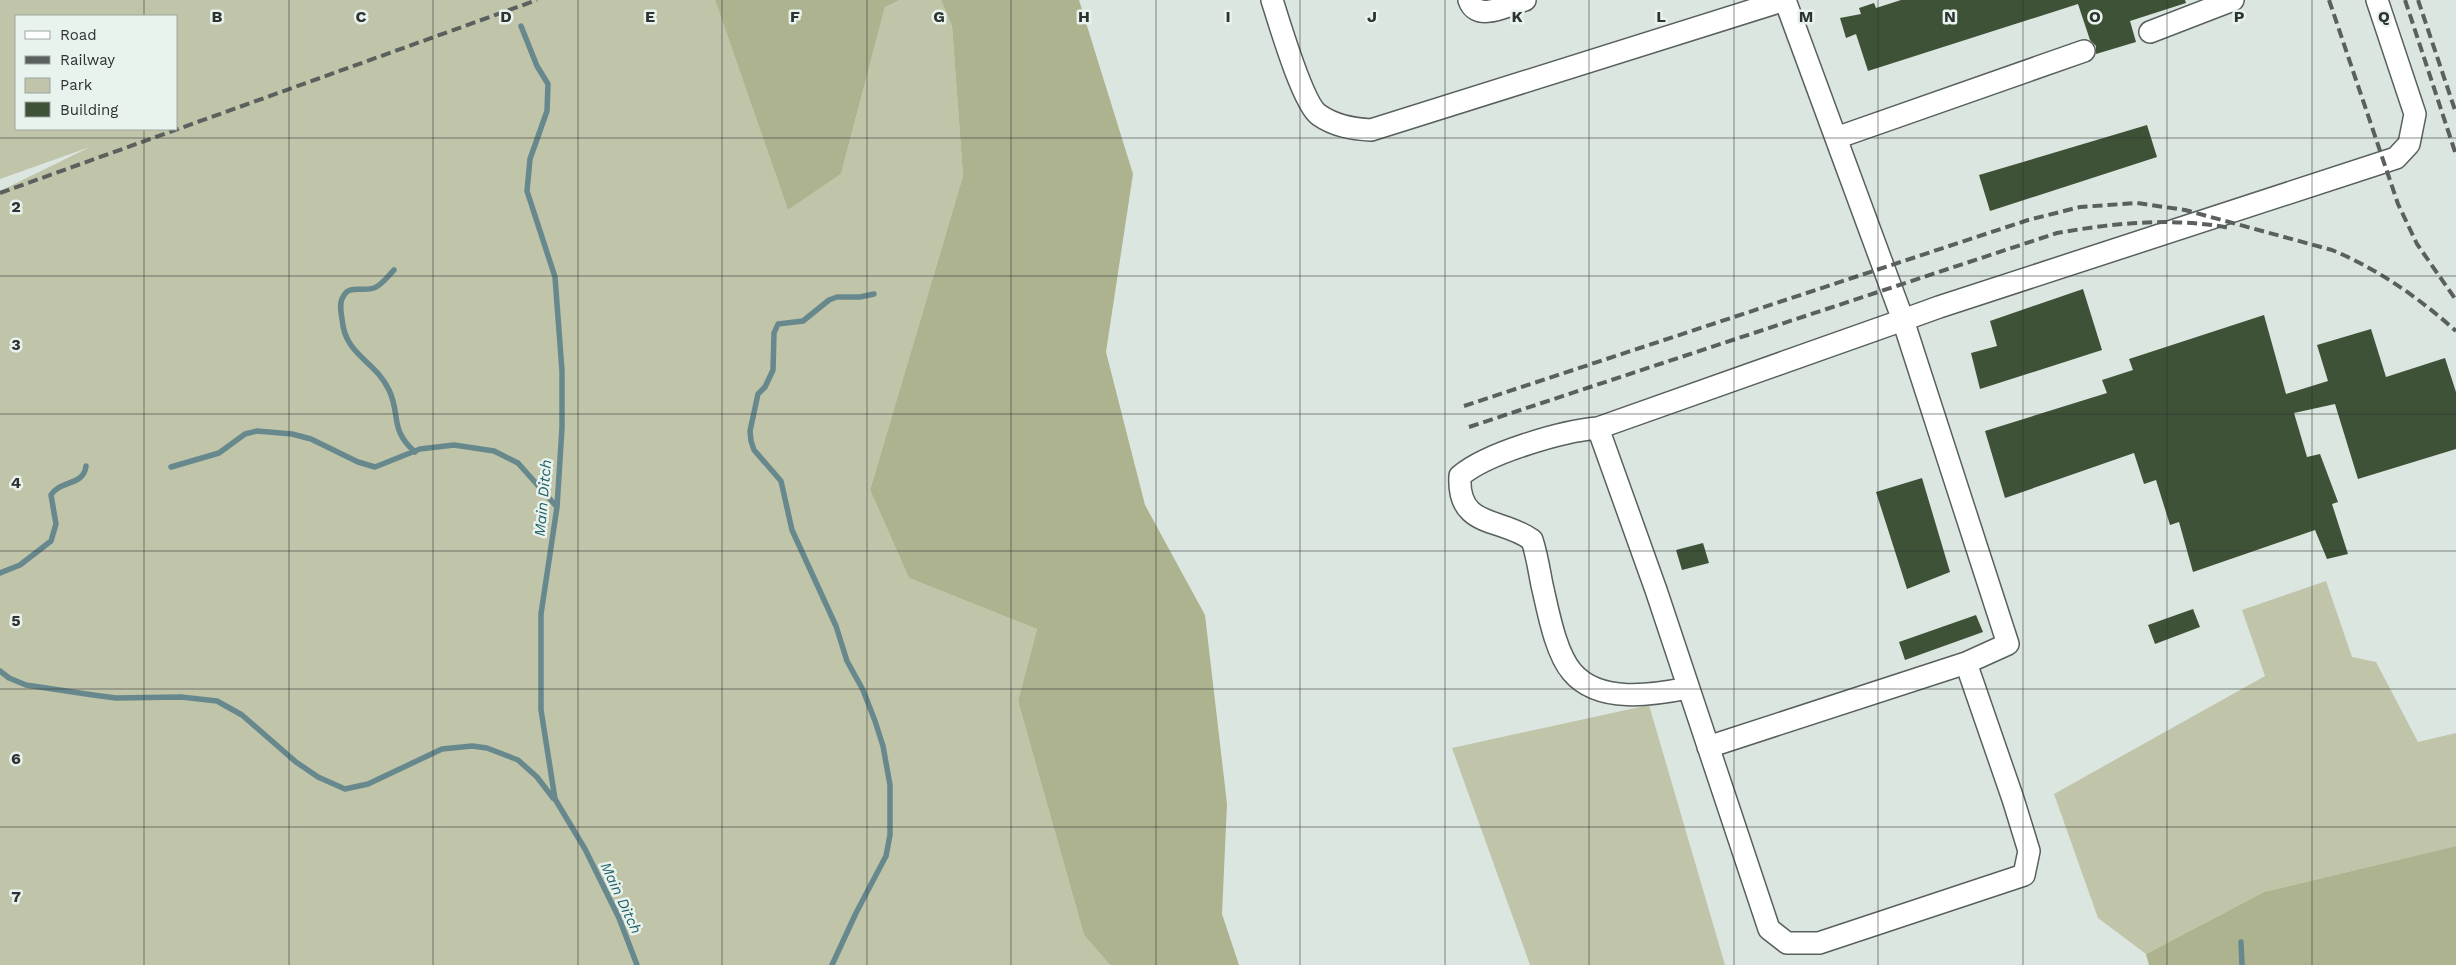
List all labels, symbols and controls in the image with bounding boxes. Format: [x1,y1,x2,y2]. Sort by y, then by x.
text: B [212,7,223,26]
text: C [356,7,367,26]
text: D [500,7,512,26]
text: E [645,7,655,26]
text: F [790,7,800,26]
text: G [933,7,945,26]
text: H [1078,7,1090,26]
text: I [1225,7,1231,26]
text: J [1367,7,1377,26]
text: K [1511,7,1523,26]
text: L [1656,7,1666,26]
text: M [1799,7,1813,26]
text: N [1944,7,1956,26]
text: O [2089,7,2101,26]
text: P [2234,7,2245,26]
text: Q [2378,7,2390,26]
legend [15,15,178,130]
text: Road [60,26,97,44]
text: Railway [60,51,115,69]
text: Park [60,76,93,94]
text: Building [60,101,118,119]
text: 2 [11,197,21,216]
text: 3 [11,335,21,354]
water label: Main Ditch [531,459,555,537]
text: 4 [11,473,21,492]
text: 5 [11,611,21,630]
text: 6 [11,749,21,768]
water label: Main Ditch [597,859,645,937]
text: 7 [11,887,21,906]

